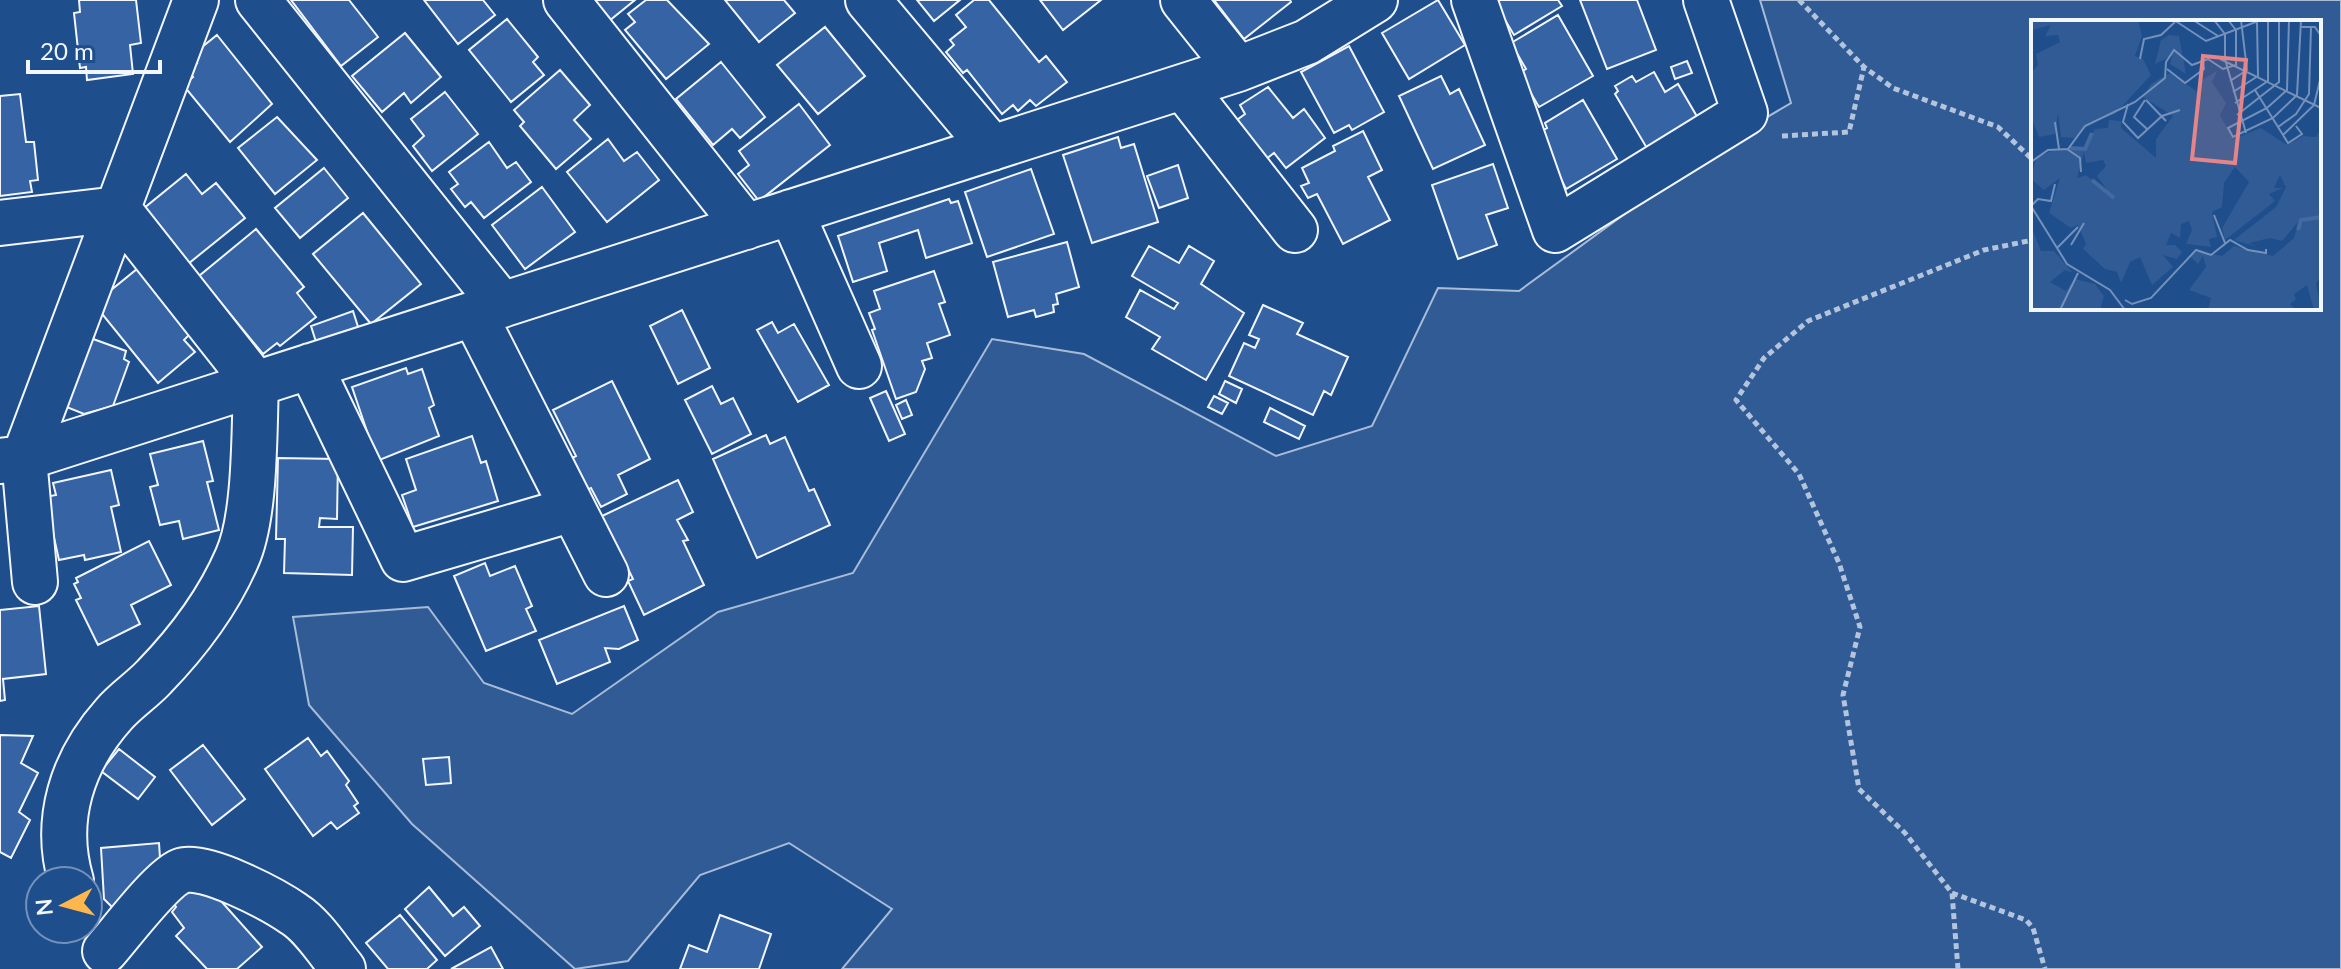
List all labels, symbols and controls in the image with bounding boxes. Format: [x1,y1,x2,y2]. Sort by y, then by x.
inset map [2031,20,2321,310]
scale bar [28,24,160,74]
text: 20 m [40,36,94,65]
north arrow [24,865,104,945]
text: N [29,897,58,917]

